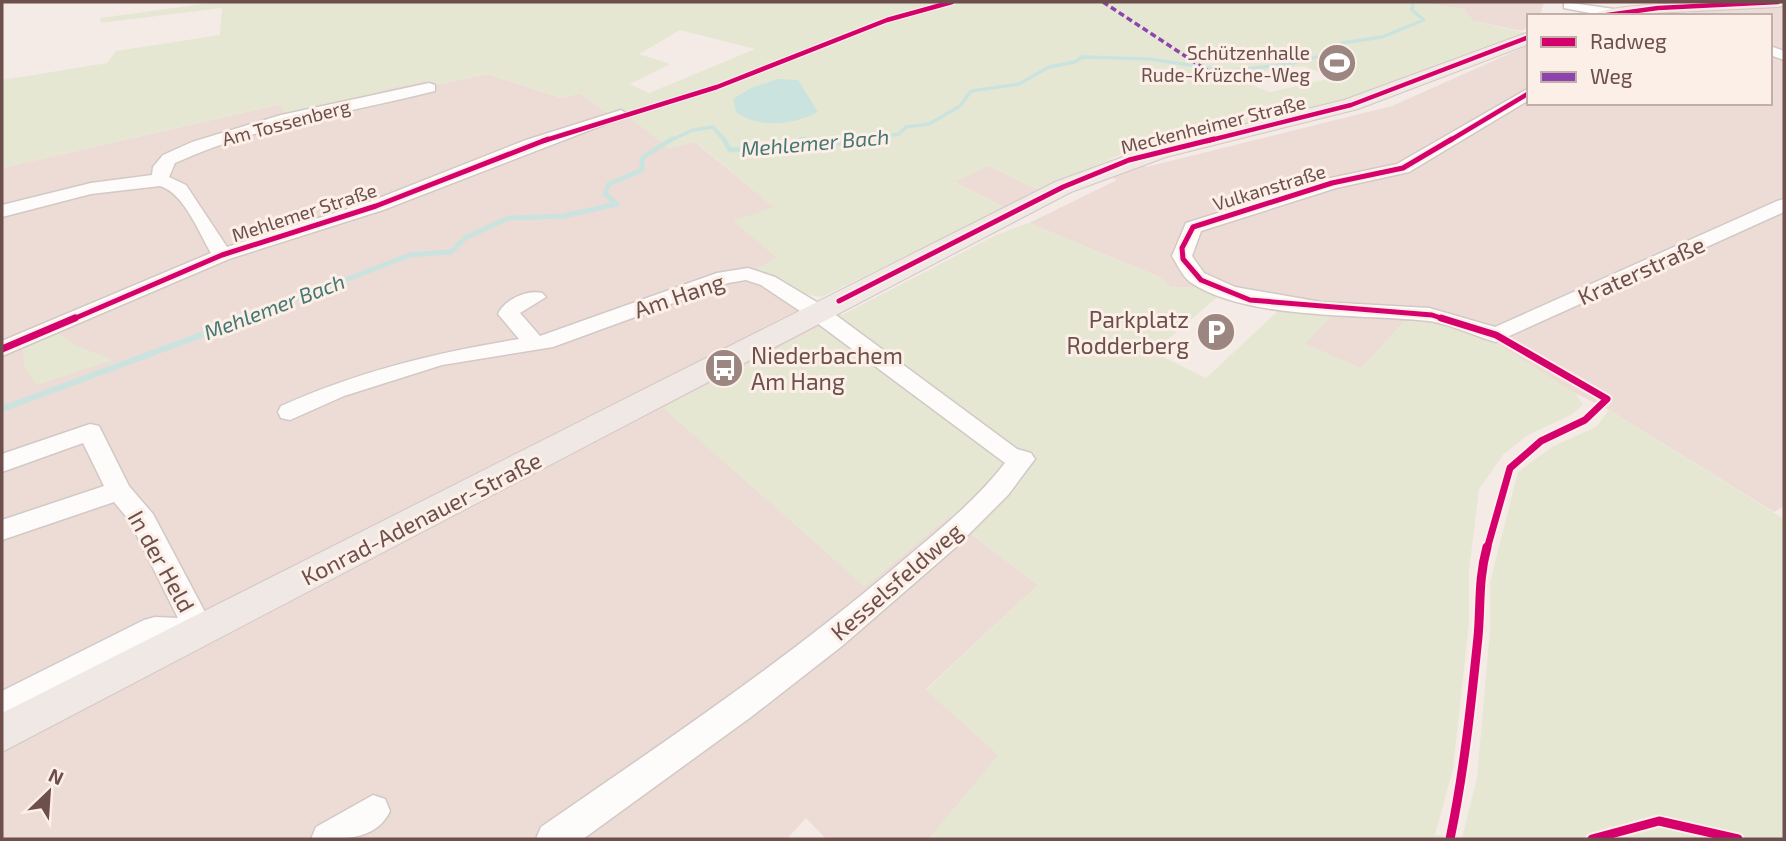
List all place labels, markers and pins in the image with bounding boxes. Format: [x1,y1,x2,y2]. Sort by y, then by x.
place label: Schützenhalle Rude-Krüzche-Weg [1141,41,1310,86]
sports icon: Schützenhalle Rude-Krüzche-Weg [1316,42,1358,84]
place label: Parkplatz Rodderberg [1066,305,1189,359]
parking icon: Parkplatz Rodderberg [1195,311,1237,353]
place label: Niederbachem Am Hang [751,341,903,395]
bus stop icon: Niederbachem Am Hang [703,347,745,389]

